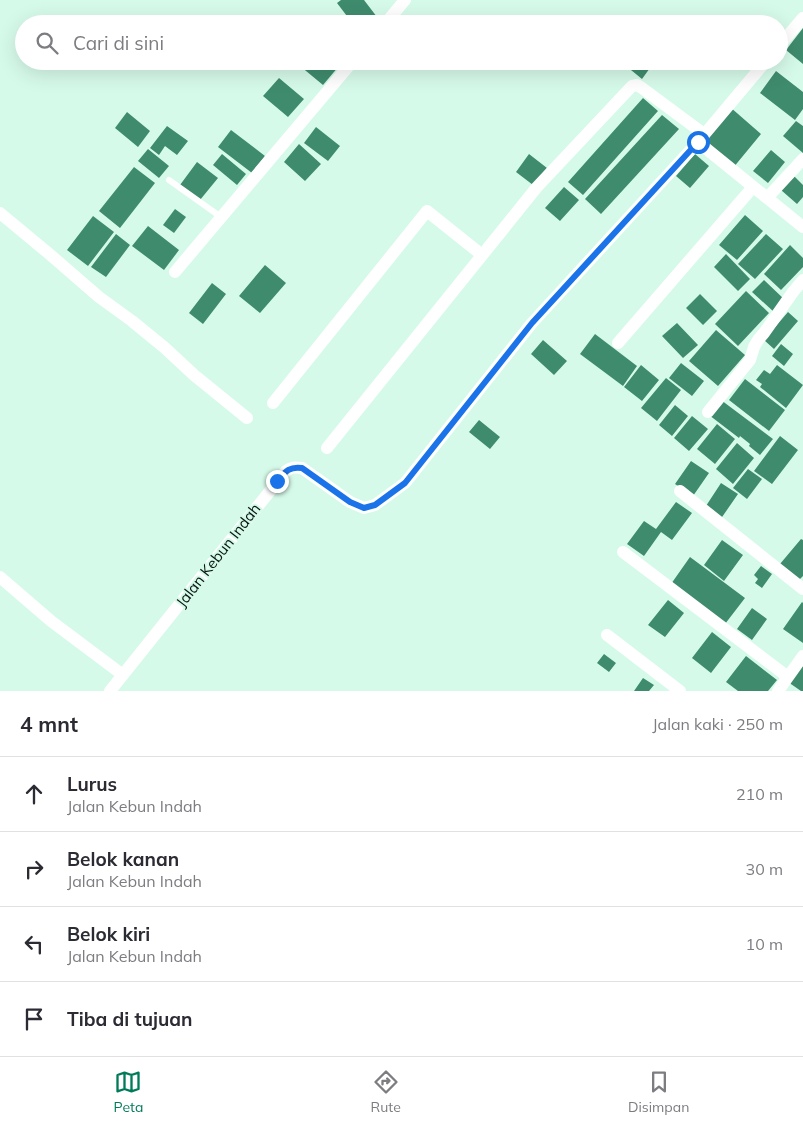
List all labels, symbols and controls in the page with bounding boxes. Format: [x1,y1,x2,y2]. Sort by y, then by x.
search box [15,15,788,70]
icon: search [33,29,61,57]
text: Cari di sini [73,31,164,55]
route start [687,131,710,154]
route end [266,470,289,493]
street label: Jalan Kebun Indah [172,499,264,611]
text: 4 mnt [20,711,78,737]
text: Jalan kaki · 250 m [652,714,783,734]
text: Lurus [67,772,117,796]
icon: ahead [20,780,48,808]
text: 210 m [736,784,783,804]
text: Jalan Kebun Indah [67,796,202,816]
text: Belok kanan [67,847,179,871]
icon: right [20,855,48,883]
text: 30 m [746,859,783,879]
text: Jalan Kebun Indah [67,871,202,891]
text: Belok kiri [67,922,150,946]
icon: left [20,930,48,958]
text: 10 m [746,934,783,954]
text: Jalan Kebun Indah [67,946,202,966]
icon: arrive [20,1005,48,1033]
text: Tiba di tujuan [67,1007,192,1031]
tab: Peta [114,1068,143,1116]
tab: Rute [371,1068,401,1116]
tab: Disimpan [628,1068,689,1116]

